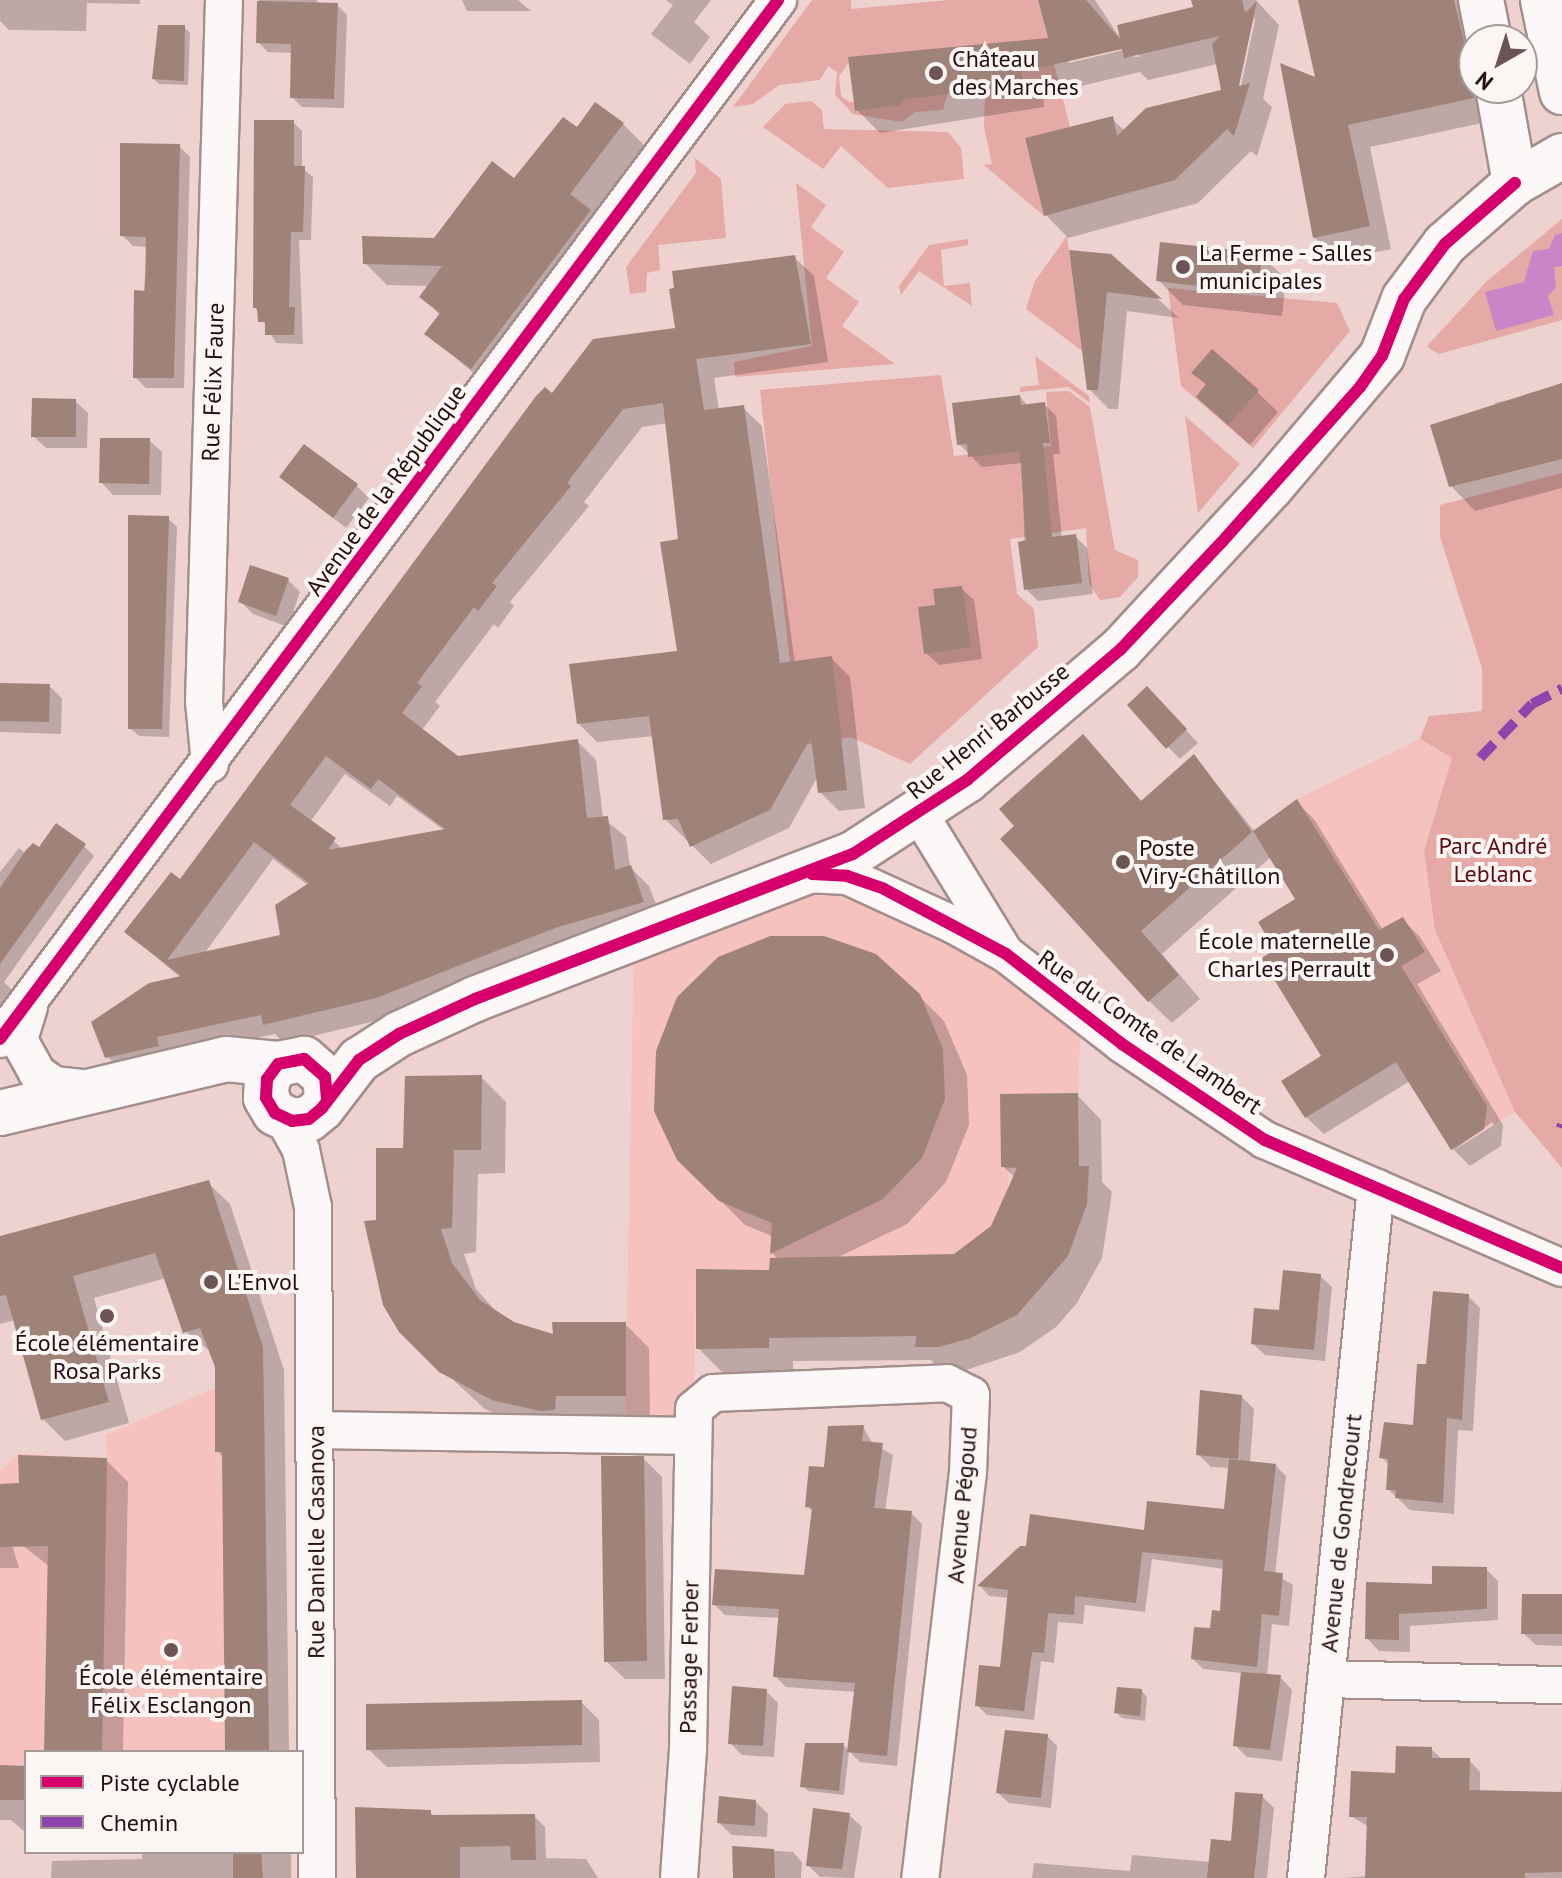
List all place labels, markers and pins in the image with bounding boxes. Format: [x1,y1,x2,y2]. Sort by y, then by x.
place label: Château des Marches [952,45,1079,101]
marker: Château des Marches [927,64,945,82]
place label: La Ferme - Salles municipales [1199,239,1376,295]
marker: La Ferme - Salles municipales [1174,258,1192,276]
place label: Poste Viry-Châtillon [1139,834,1280,890]
marker: Poste Viry-Châtillon [1114,853,1132,871]
place label: École maternelle Charles Perrault [1198,927,1371,983]
marker: École maternelle Charles Perrault [1378,946,1396,964]
place label: L'Envol [227,1268,299,1296]
marker: L'Envol [202,1273,220,1291]
marker: École élémentaire Rosa Parks [98,1307,116,1325]
place label: École élémentaire Rosa Parks [15,1329,199,1385]
marker: École élémentaire Félix Esclangon [162,1641,180,1659]
place label: École élémentaire Félix Esclangon [79,1663,263,1719]

